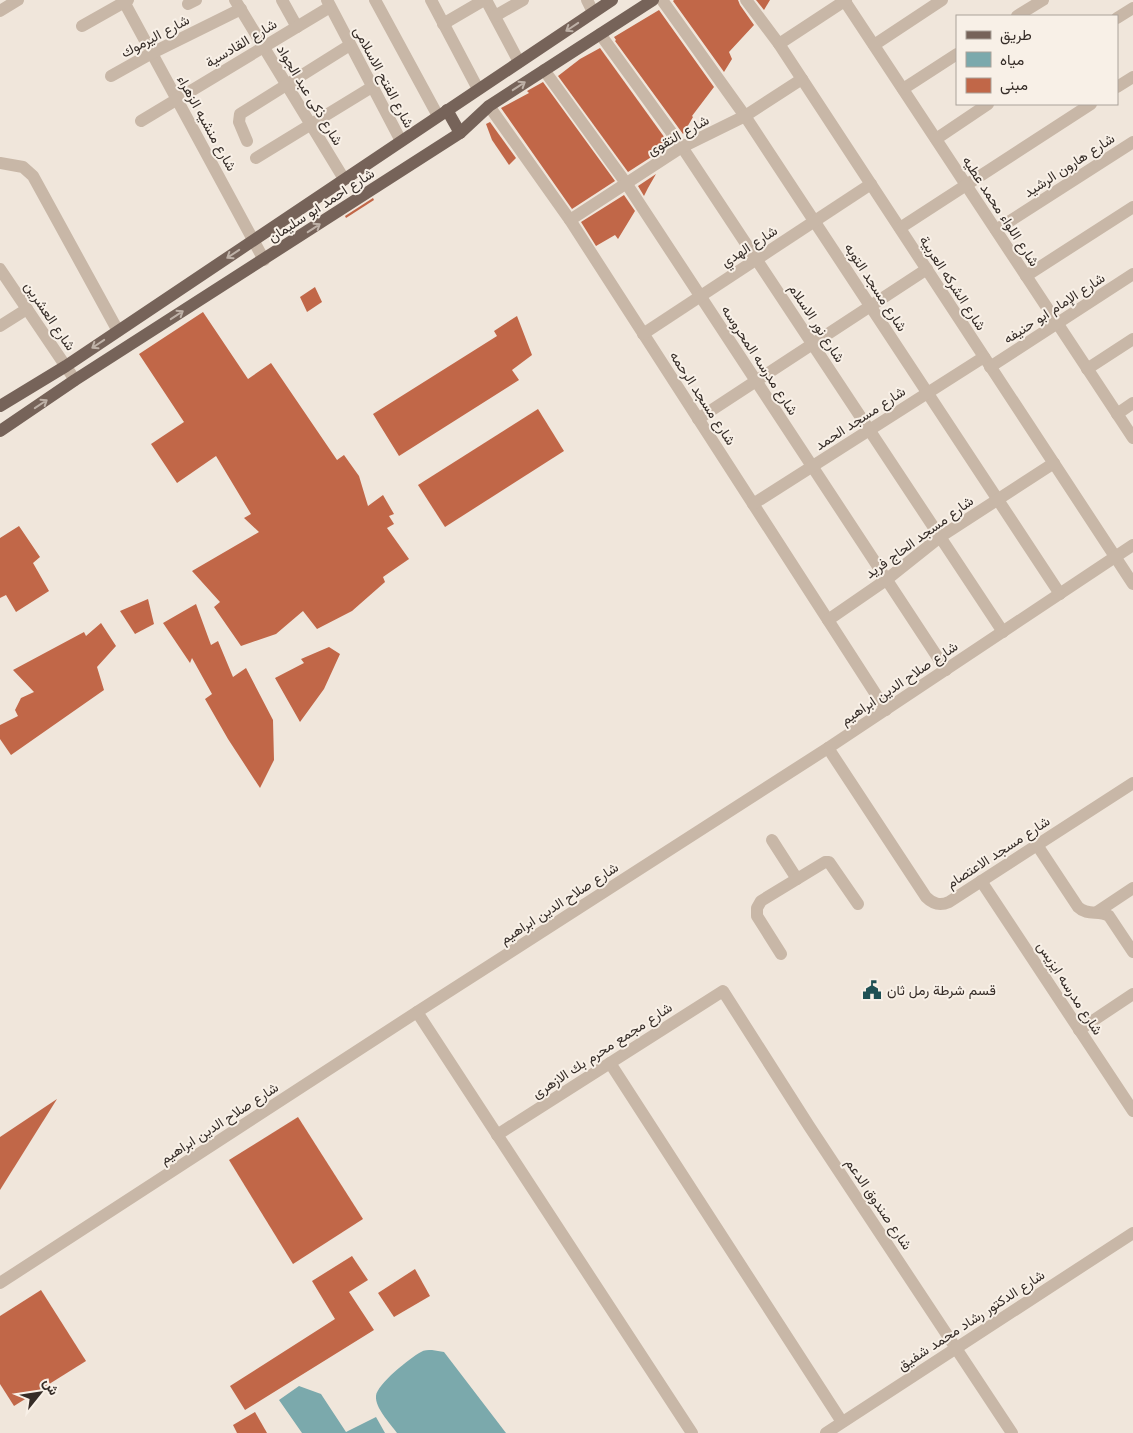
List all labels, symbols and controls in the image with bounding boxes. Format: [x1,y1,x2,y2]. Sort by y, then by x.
street label: شارع اليرموك [118,11,193,63]
legend [956,15,1118,105]
street label: شارع القادسية [203,16,281,73]
one-way arrow [565,22,579,32]
street label: شارع الفتح الاسلامى [348,24,417,132]
text: طريق [1000,26,1032,45]
street label: شارع ذكى عبد الجواد [271,42,346,150]
text: مياه [1000,51,1024,69]
street label: شارع منشيه الزهراء [171,72,240,175]
text: مبنى [1000,76,1028,95]
one-way arrow [512,81,526,91]
street label: شارع التقوى [644,112,713,161]
street label: شارع هارون الرشيد [1021,130,1119,203]
street label: شارع اللواء محمد عطيه [957,153,1043,271]
street label: شارع احمد ابو سليمان [265,165,379,248]
one-way arrow [306,222,320,232]
street label: شارع الهدي [718,222,782,273]
street label: شارع الشركه العربية [914,233,990,335]
street label: شارع مسجد التوبه [839,240,911,336]
one-way arrow [227,249,241,259]
street label: شارع الإمام ابو حنيفه [1000,269,1109,349]
street label: شارع العشرين [19,279,79,355]
street label: شارع نور الاسلام [783,281,848,367]
street label: شارع مدرسه المحروسه [716,302,801,419]
one-way arrow [170,310,184,321]
one-way arrow [92,339,106,349]
street label: شارع مسجد الرحمه [664,348,739,449]
street label: شارع مسجد الحمد [812,383,910,456]
one-way arrow [33,398,47,408]
street label: شارع مسجد الحاج فريد [862,492,978,584]
street label: شارع صلاح الدين ابراهيم [837,638,962,731]
street label: شارع مسجد الاعتصام [943,813,1054,894]
street label: شارع صلاح الدين ابراهيم [497,859,623,950]
street label: شارع مدرسه ايزيس [1031,938,1106,1039]
public building icon: قسم شرطة رمل ثان [861,979,883,1001]
place label: قسم شرطة رمل ثان [887,982,996,999]
street label: شارع مجمع محرم بك الازهرى [529,999,677,1104]
street label: شارع صلاح الدين ابراهيم [157,1079,283,1170]
street label: شارع صندوق الدعم [840,1155,915,1254]
street label: شارع الدكتور رشاد محمد شفيق [895,1266,1049,1376]
north arrow [15,1368,65,1418]
text: ش [39,1375,62,1398]

